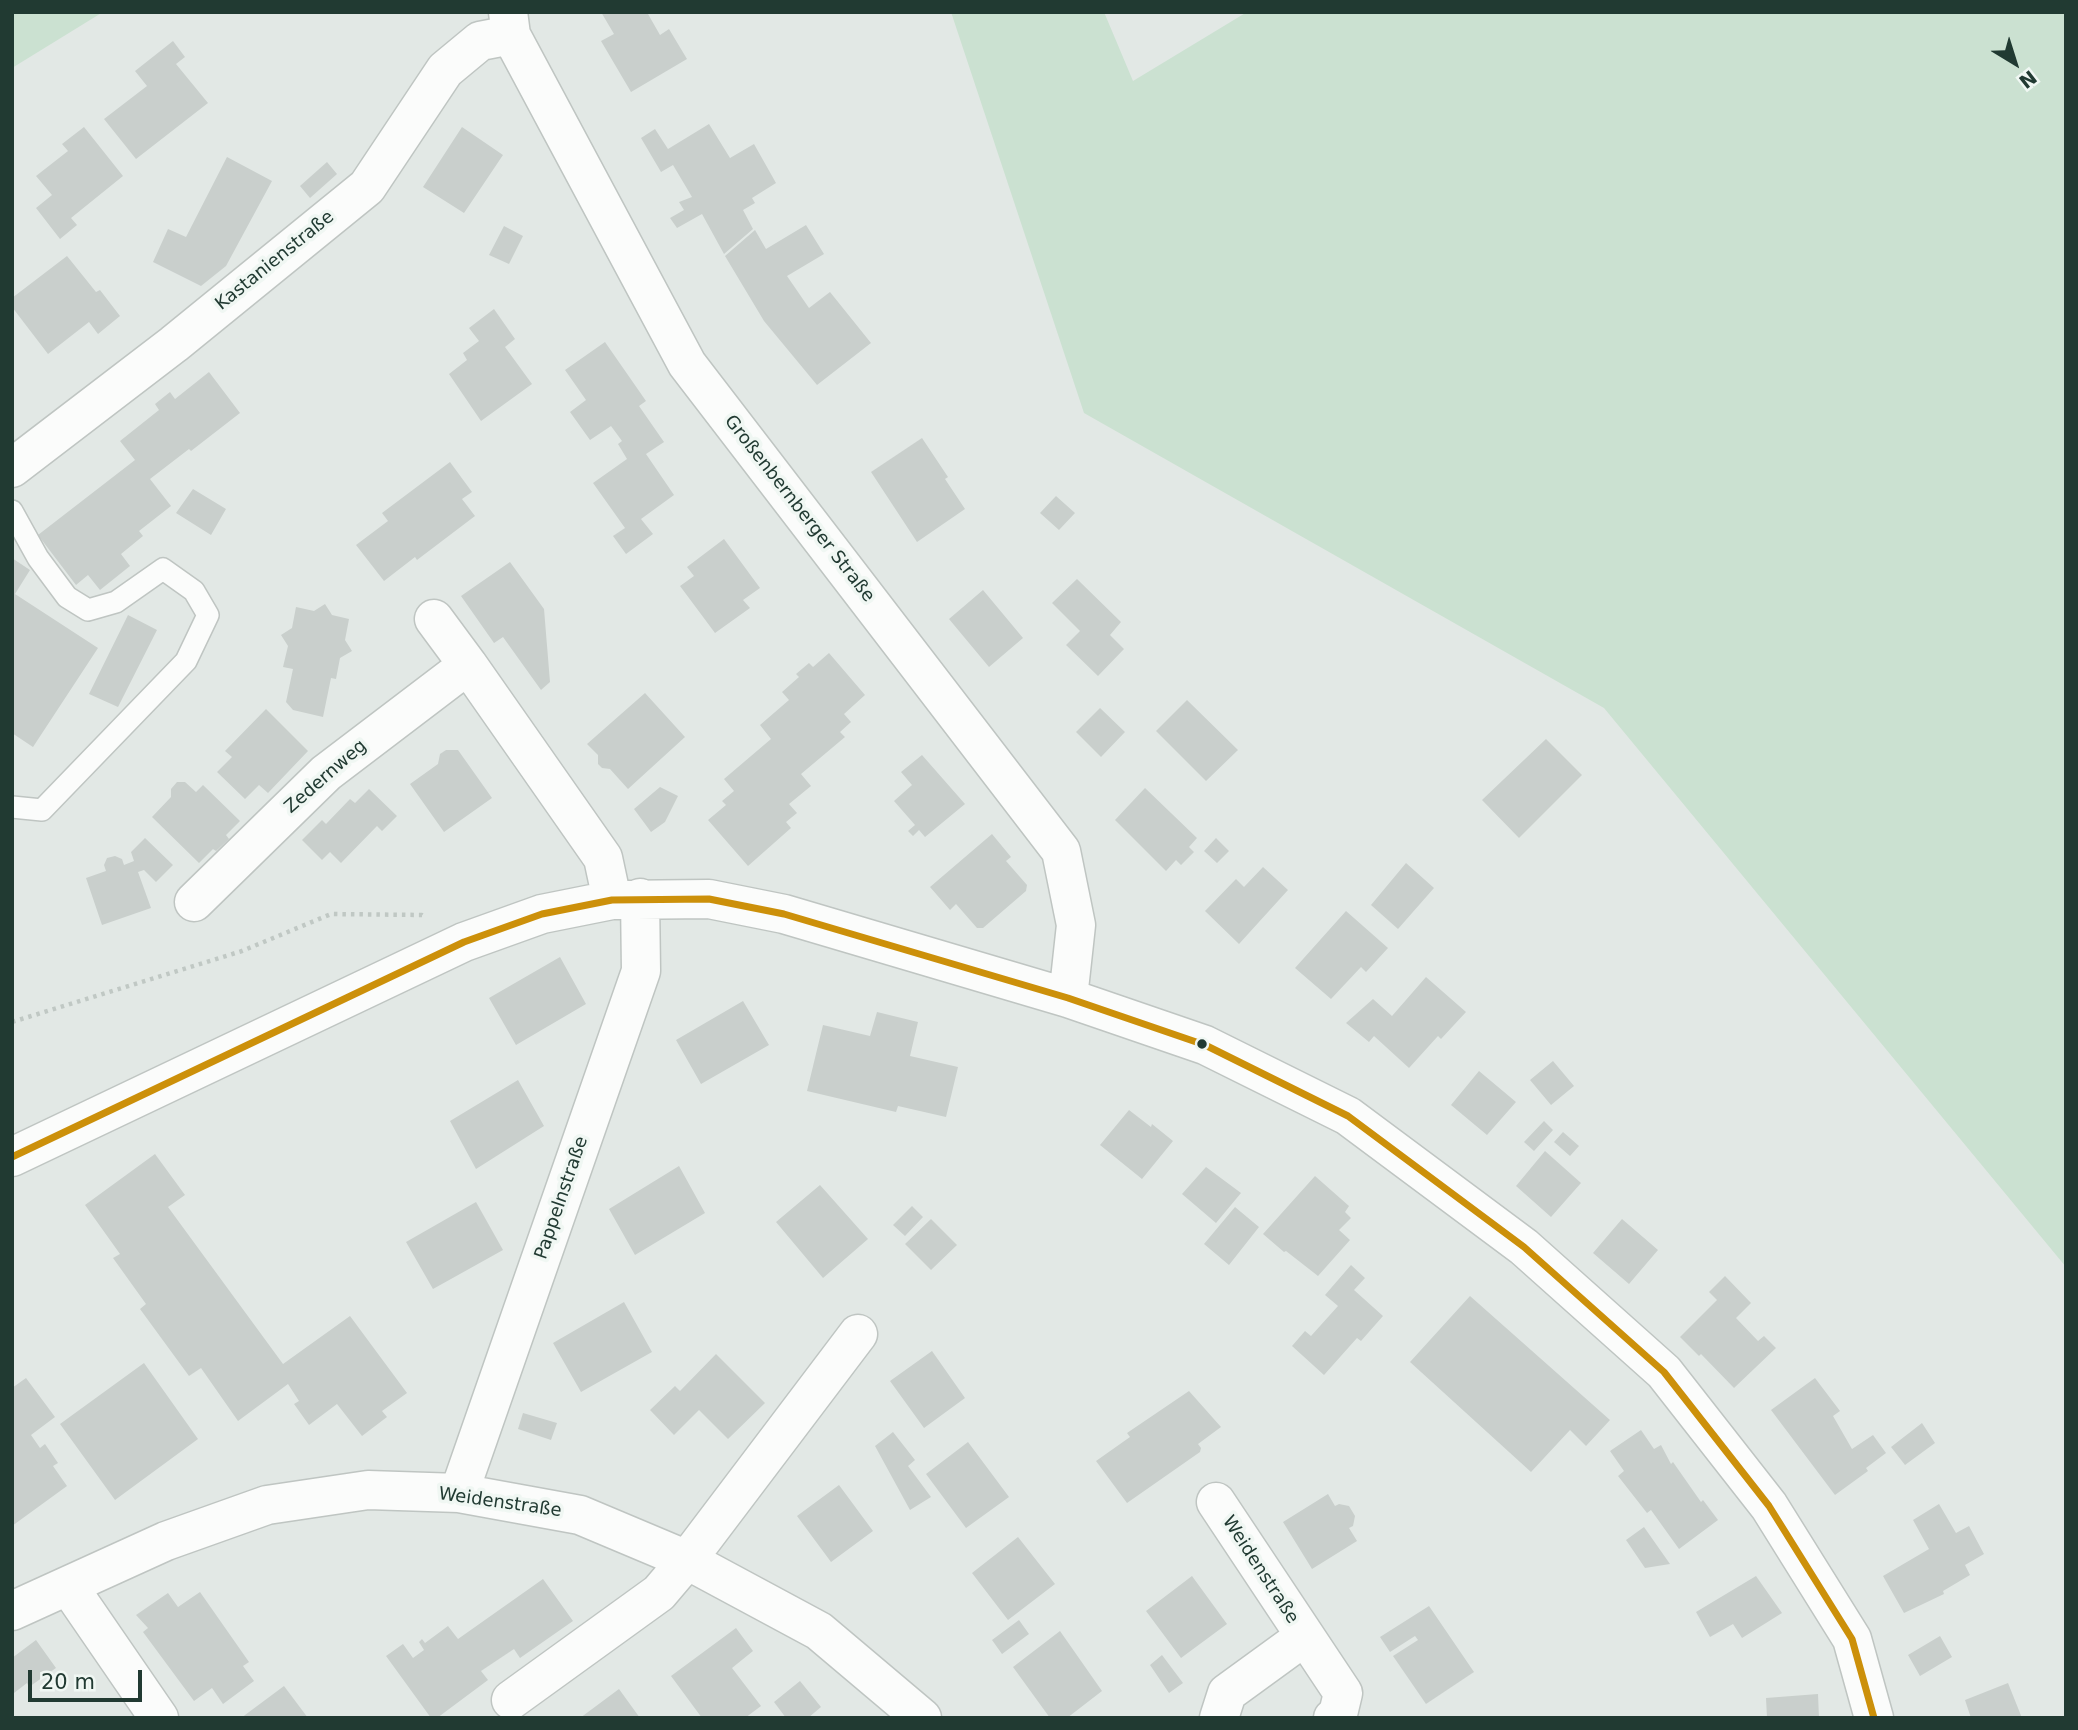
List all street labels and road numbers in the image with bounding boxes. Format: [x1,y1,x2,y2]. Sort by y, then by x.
street label: Kastanienstraße [211,207,339,315]
street label: Großenbernberger Straße [719,411,879,607]
street label: Zedernweg [281,736,371,818]
street label: Pappelnstraße [531,1134,593,1262]
street label: Weidenstraße [437,1484,563,1522]
street label: Weidenstraße [1217,1512,1303,1628]

